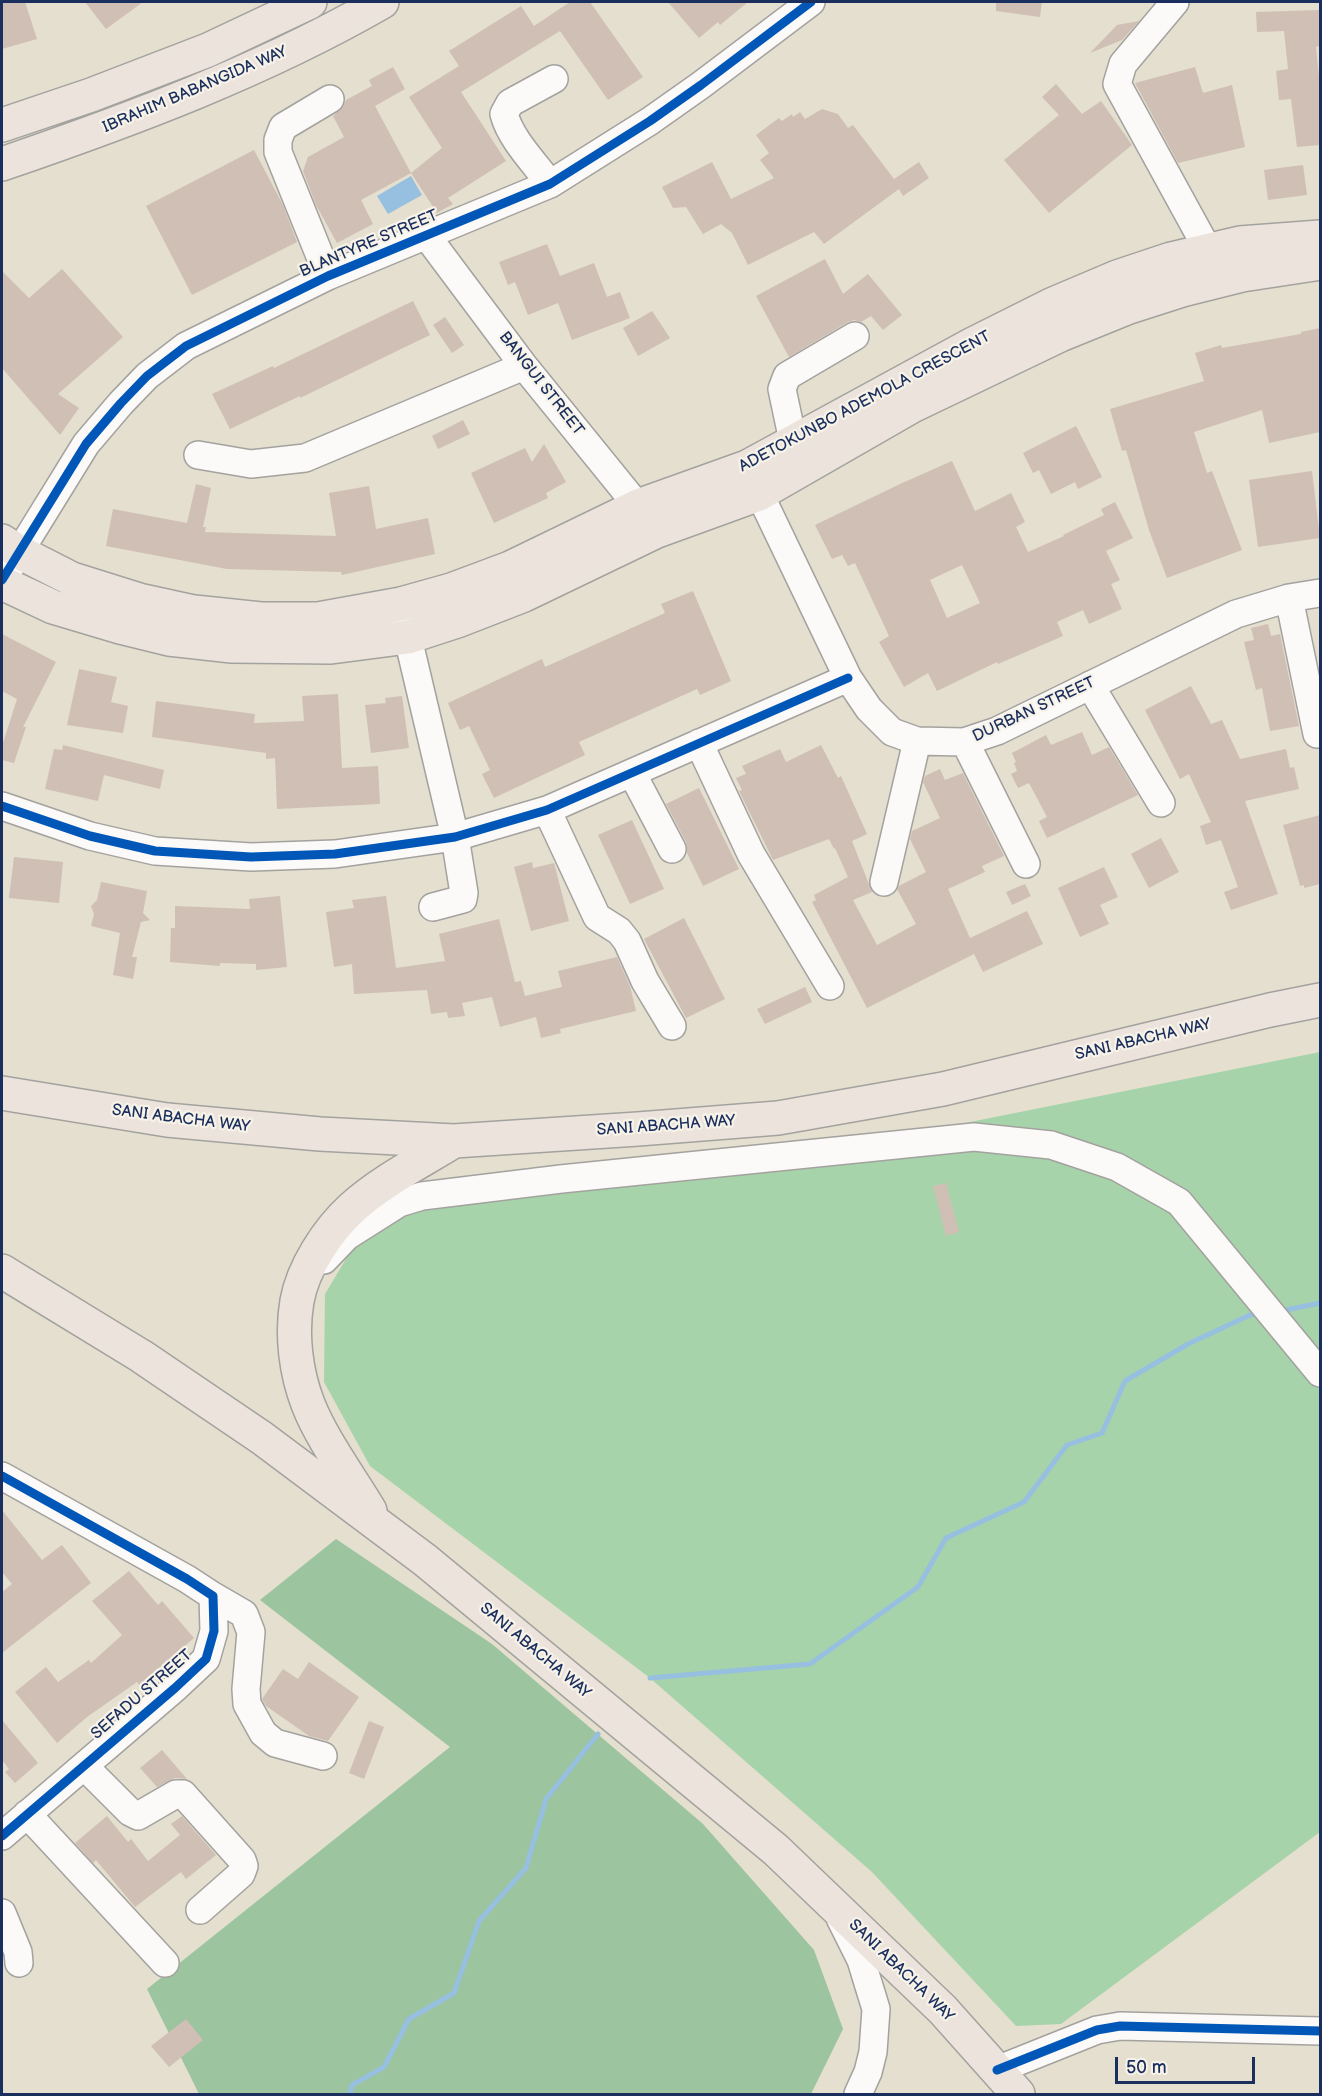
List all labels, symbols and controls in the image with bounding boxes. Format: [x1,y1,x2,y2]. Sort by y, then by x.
street label: IBRAHIM BABANGIDA WAY [100,42,290,138]
street label: BLANTYRE STREET [297,206,441,282]
street label: ADETOKUNBO ADEMOLA CRESCENT [736,327,994,477]
street label: BANGUI STREET [494,328,588,440]
street label: DURBAN STREET [970,673,1098,747]
street label: SANI ABACHA WAY [1073,1015,1213,1065]
street label: SANI ABACHA WAY [111,1101,251,1137]
street label: SANI ABACHA WAY [596,1112,736,1140]
street label: SANI ABACHA WAY [476,1599,594,1703]
street label: SEFADU STREET [88,1646,196,1744]
street label: SANI ABACHA WAY [844,1916,958,2026]
scale bar [1118,2045,1258,2083]
text: 50 m [1126,2057,1167,2078]

